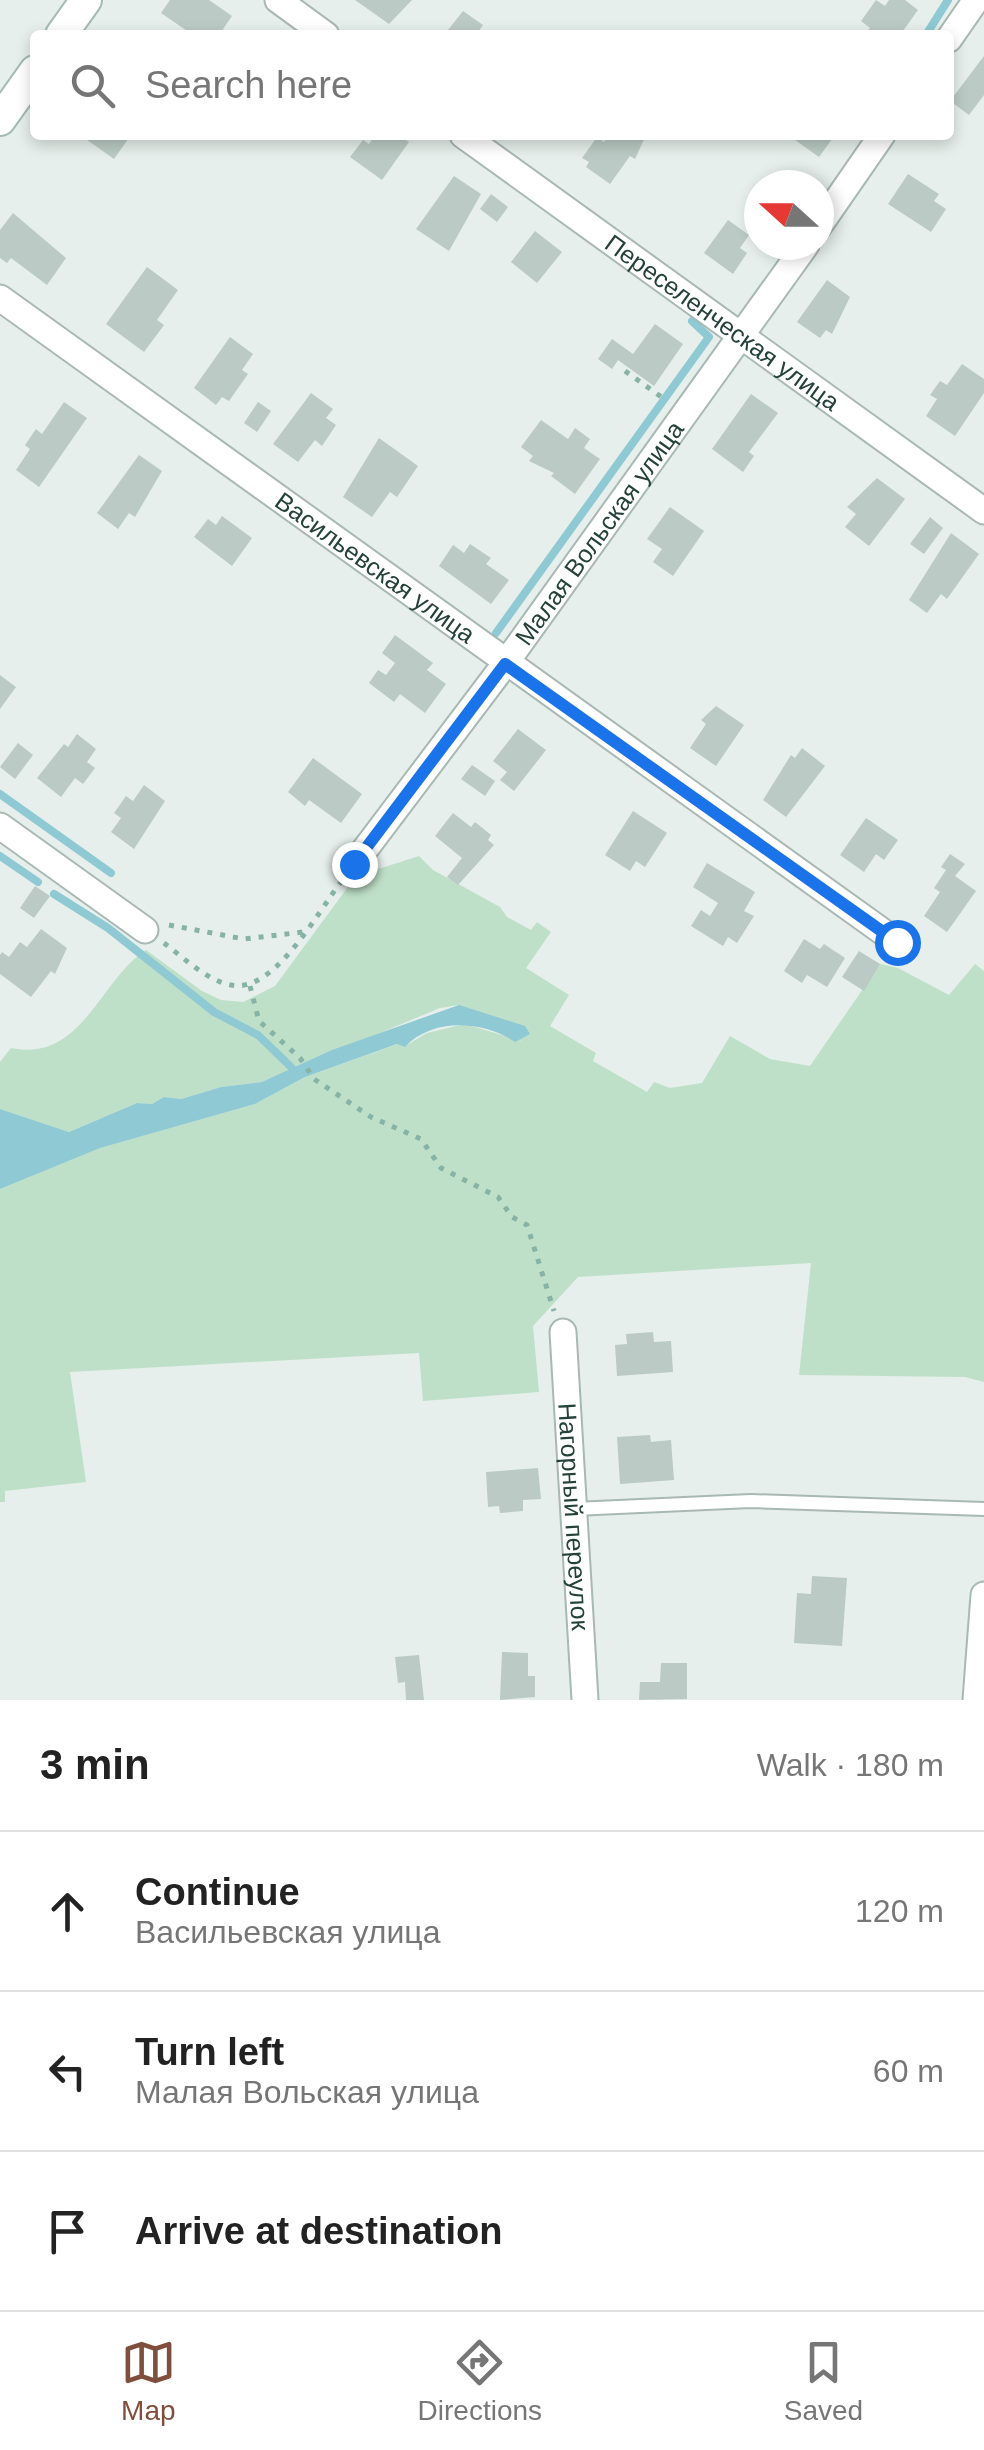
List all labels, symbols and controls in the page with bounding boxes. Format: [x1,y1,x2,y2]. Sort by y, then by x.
search box [30,30,954,140]
icon: search [65,58,120,113]
text: Search here [145,64,352,106]
north arrow [744,170,834,260]
street label: Переселенческая улица [600,228,845,416]
street label: Малая Вольская улица [509,416,689,650]
street label: Васильевская улица [270,486,481,648]
route end [332,842,378,888]
route start [875,920,921,966]
street label: Нагорный переулок [553,1402,595,1632]
text: 3 min [40,1741,150,1788]
text: Walk · 180 m [757,1747,944,1783]
text: Continue [135,1871,300,1913]
icon: ahead [40,1884,95,1939]
text: 120 m [855,1893,944,1929]
text: Васильевская улица [135,1914,440,1950]
text: Turn left [135,2031,284,2073]
icon: left [40,2044,95,2099]
text: 60 m [873,2053,944,2089]
text: Малая Вольская улица [135,2074,479,2110]
icon: arrive [40,2204,95,2259]
text: Arrive at destination [135,2210,502,2252]
tab: Map [121,2335,176,2427]
tab: Directions [418,2335,542,2427]
tab: Saved [784,2335,863,2427]

